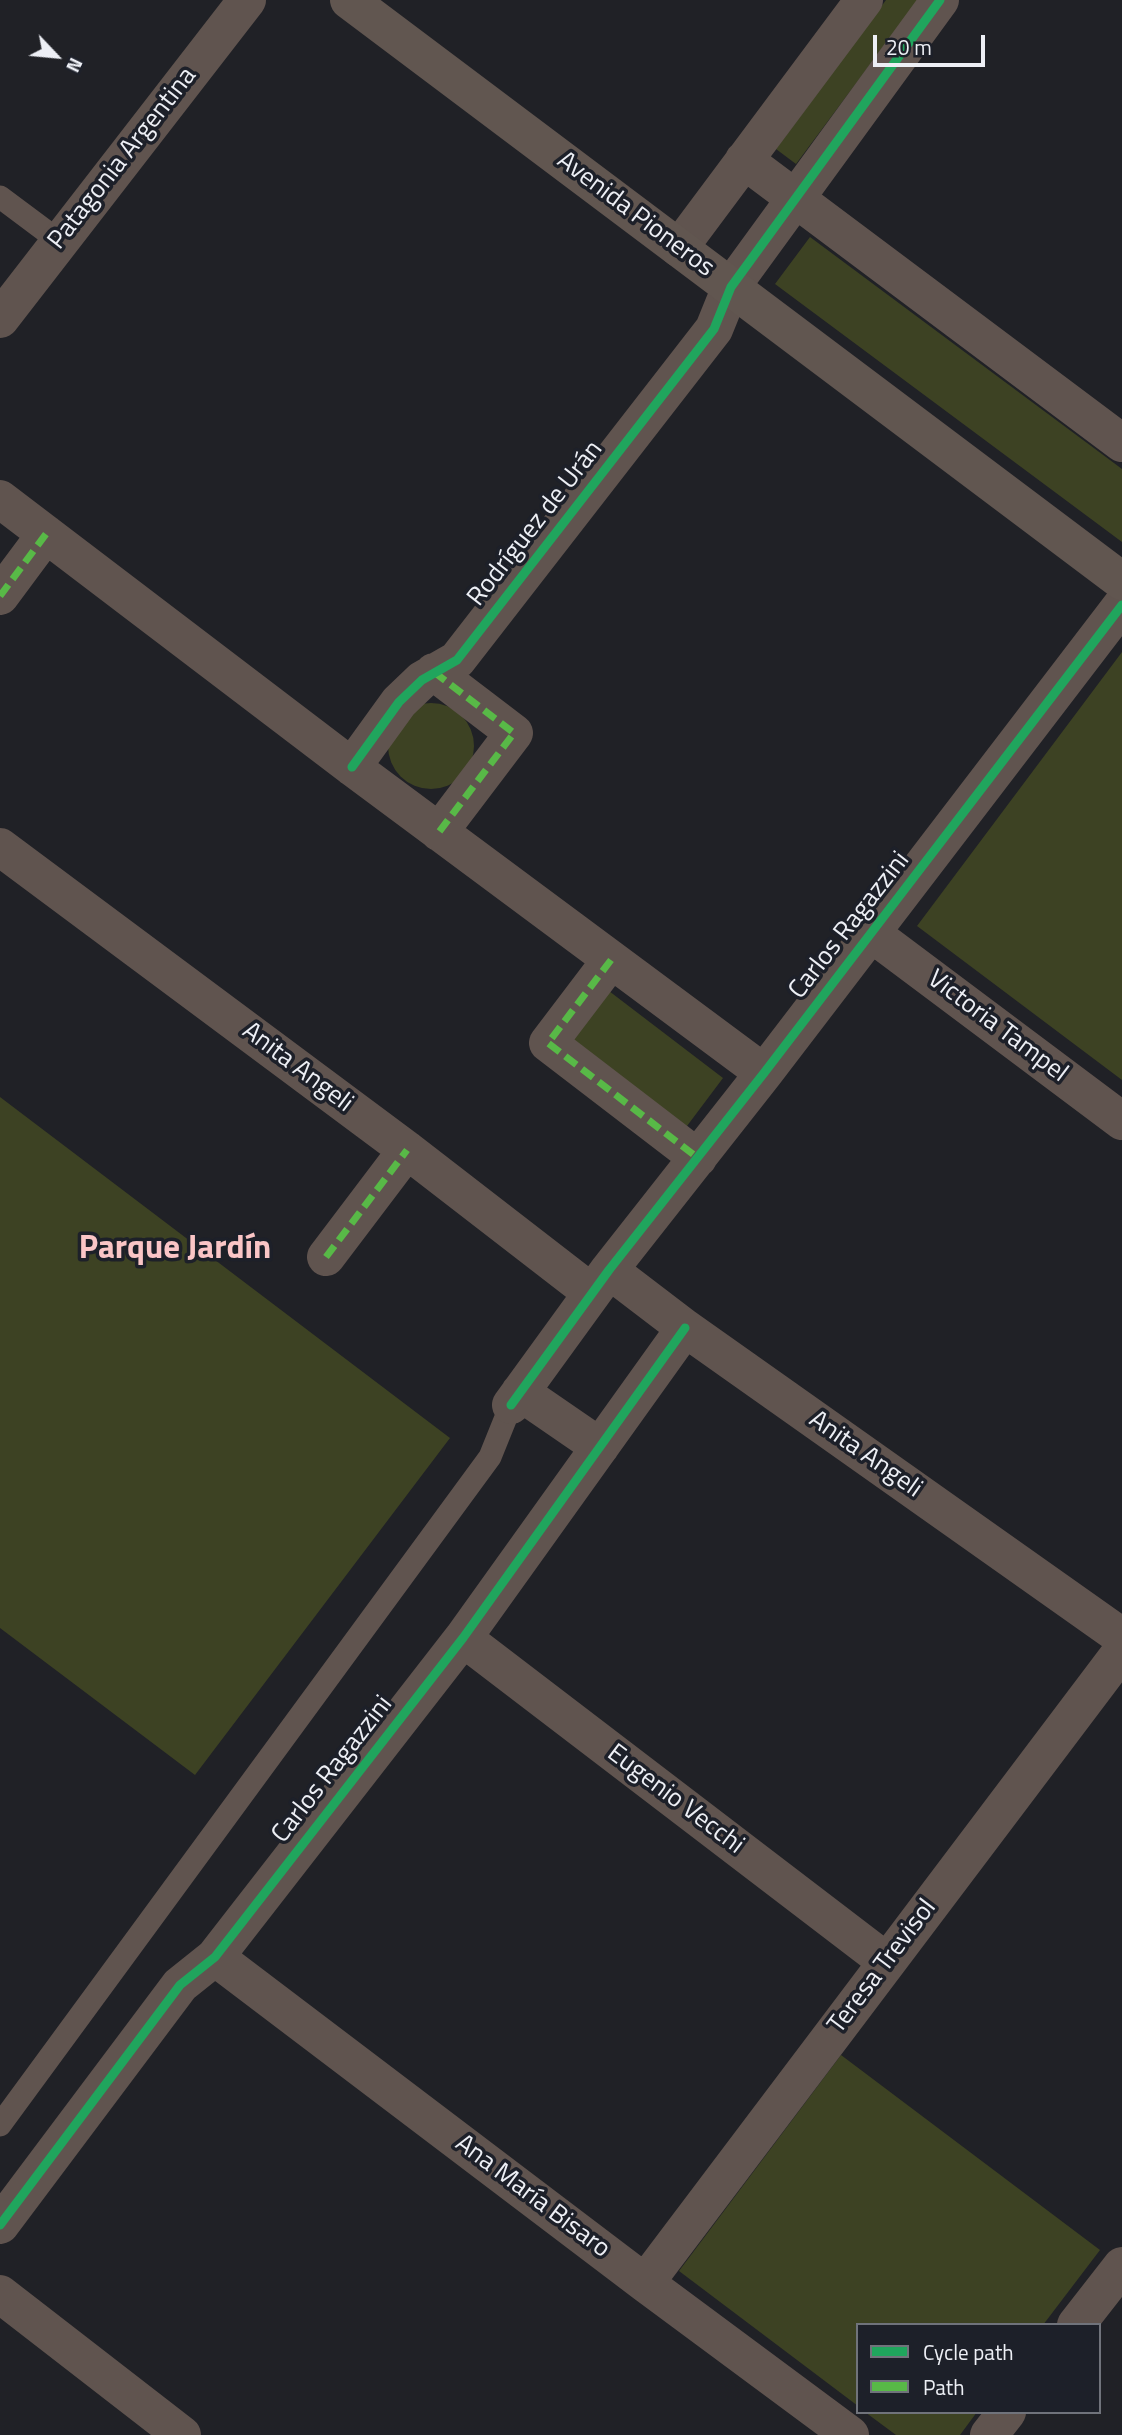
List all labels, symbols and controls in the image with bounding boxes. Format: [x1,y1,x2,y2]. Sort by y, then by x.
north arrow [21,21,91,91]
scale bar [877,21,989,65]
text: 20 m [886,31,932,63]
text: N [59,53,91,78]
street label: Patagonia Argentina [42,62,204,256]
street label: Avenida Pioneros [550,146,720,284]
street label: Rodríguez de Urán [462,435,610,613]
street label: Carlos Ragazzini [783,846,917,1006]
street label: Victoria Tampel [921,964,1073,1090]
street label: Anita Angeli [235,1016,359,1120]
district label: Parque Jardín [79,1230,271,1270]
street label: Anita Angeli [803,1405,927,1505]
street label: Carlos Ragazzini [266,1690,400,1850]
street label: Eugenio Vecchi [600,1738,750,1862]
street label: Teresa Trevisol [822,1894,944,2040]
street label: Ana María Bisaro [448,2129,616,2265]
legend [856,2323,1101,2414]
text: Cycle path [923,2336,1014,2368]
text: Path [923,2371,965,2403]

